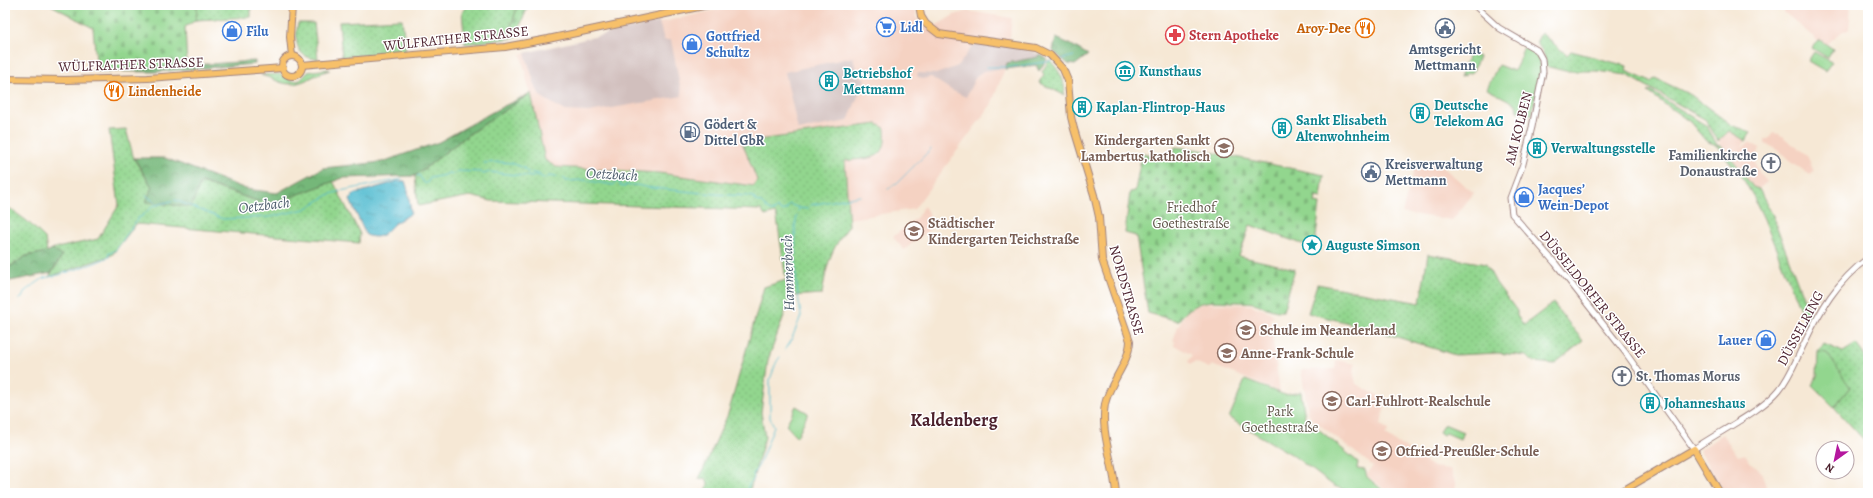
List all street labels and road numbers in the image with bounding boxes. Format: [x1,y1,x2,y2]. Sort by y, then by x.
street label: WÜLFRATHER STRASSE [382,21,529,56]
street label: WÜLFRATHER STRASSE [57,52,204,77]
street label: AM KOLBEN [1500,90,1537,168]
street label: DÜSSELDORFER STRASSE [1535,227,1650,362]
street label: NORDSTRASSE [1105,243,1148,337]
street label: DÜSSELRING [1773,287,1828,369]

